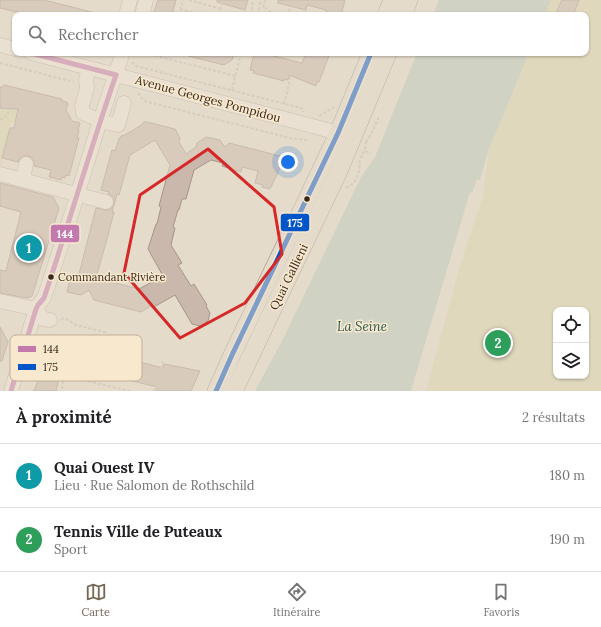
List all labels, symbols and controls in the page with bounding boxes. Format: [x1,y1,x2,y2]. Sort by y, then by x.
search box [12,12,589,56]
icon: search [26,23,48,45]
text: Rechercher [58,25,138,44]
street label: Avenue Georges Pompidou [133,72,283,125]
your location [278,152,298,172]
unlabelled marker [302,194,312,204]
line badge: 175 [280,213,310,232]
text: 175 [287,216,303,230]
line badge: 144 [50,224,80,243]
text: 144 [57,227,73,241]
pin: 1 [16,233,42,263]
street label: Quai Gallieni [266,241,311,312]
place label: Commandant Rivière [58,270,165,284]
marker: Commandant Rivière [46,272,56,282]
map controls [553,307,589,379]
button: locate [553,307,589,343]
water label: La Seine [337,318,387,335]
pin: 2 [485,328,511,358]
legend [10,335,142,381]
text: 144 [43,342,59,356]
button: layers [553,343,589,379]
text: 175 [43,360,58,374]
text: À proximité [16,406,112,428]
text: 2 résultats [522,409,585,426]
text: Quai Ouest IV [54,458,154,477]
text: 1 [26,467,32,484]
text: 180 m [550,467,585,484]
text: Lieu · Rue Salomon de Rothschild [54,477,255,494]
text: Tennis Ville de Puteaux [54,522,222,541]
text: 2 [26,531,32,548]
text: 190 m [550,531,585,548]
text: Sport [54,541,87,558]
tab: Carte [81,581,110,619]
tab: Itinéraire [273,581,321,619]
tab: Favoris [483,581,520,619]

